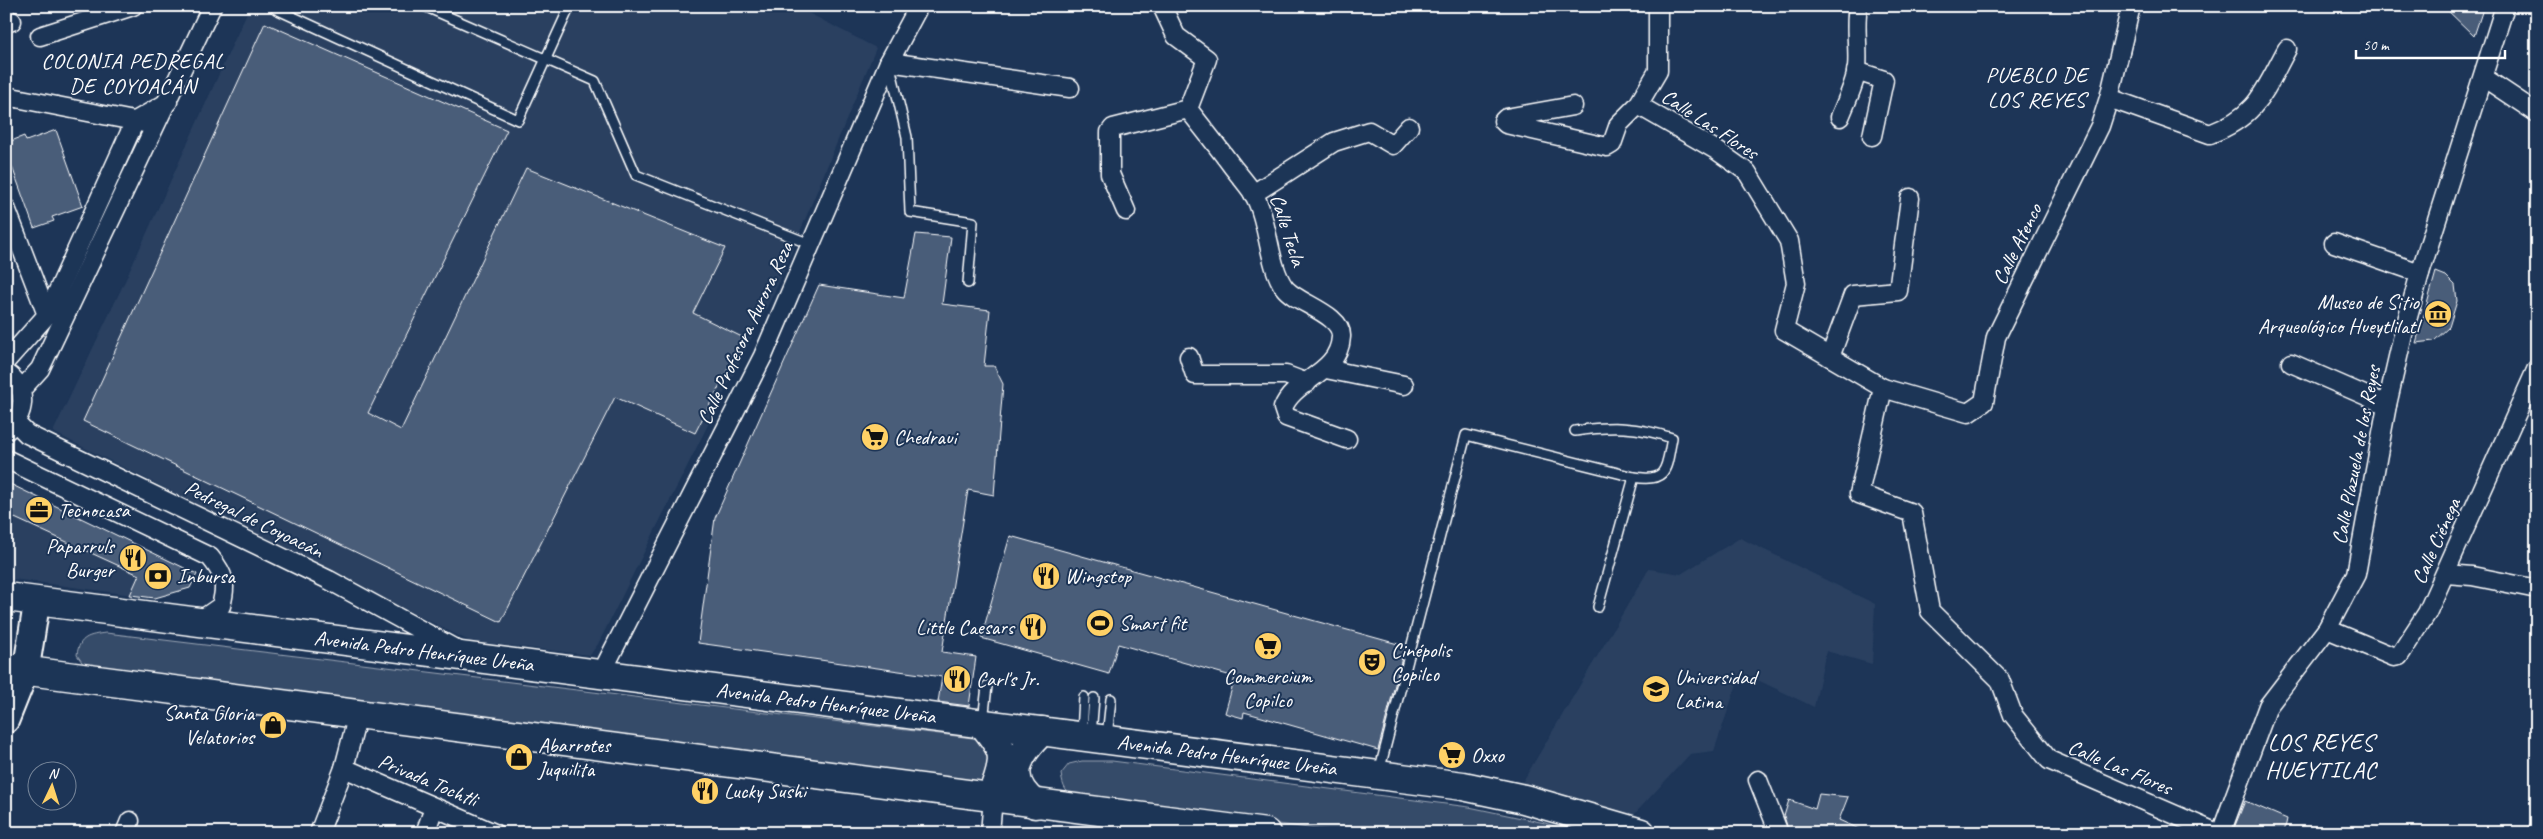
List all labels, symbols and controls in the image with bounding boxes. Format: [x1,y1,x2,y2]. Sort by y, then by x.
scale bar [2356,28,2504,60]
text: 50 m [2363,36,2390,55]
district label: COLONIA PEDREGAL DE COYOACÁN [41,47,225,100]
district label: PUEBLO DE LOS REYES [1986,61,2091,114]
street label: Calle Las Flores [1657,83,1765,166]
street label: Calle Tecla [1264,191,1312,271]
street label: Calle Atenco [1986,198,2048,289]
street label: Calle Profesora Aurora Reza [691,236,799,429]
place label: Museo de Sitio Arqueológico Hueytlilatl [2258,289,2422,339]
museum icon: Museo de Sitio Arqueológico Hueytlilatl [2423,299,2453,329]
street label: Calle Plazuela de los Reyes [2326,362,2386,546]
supermarket icon: Chedraui [860,422,890,452]
place label: Chedraui [894,424,959,450]
street label: Pedregal de Coyoacán [181,474,328,564]
street label: Calle Ciénega [2406,493,2467,588]
office icon: Tecnocasa [24,495,54,525]
place label: Tecnocasa [58,497,131,523]
place label: Paparruls Burger [46,533,116,583]
restaurant icon: Paparruls Burger [118,543,148,573]
bank icon: Inbursa [143,561,173,591]
restaurant icon: Wingstop [1031,561,1061,591]
place label: Inbursa [177,563,236,589]
place label: Wingstop [1065,563,1132,589]
sports icon: Smart fit [1085,608,1115,638]
place label: Smart fit [1119,610,1188,636]
restaurant icon: Little Caesars [1018,612,1048,642]
place label: Little Caesars [916,614,1016,640]
street label: Avenida Pedro Henríquez Ureña [313,625,537,678]
supermarket icon: Commercium Copilco [1253,631,1283,661]
place label: Cinépolis Copilco [1391,637,1453,687]
theatre icon: Cinépolis Copilco [1357,647,1387,677]
place label: Commercium Copilco [1224,663,1313,713]
restaurant icon: Carl's Jr. [942,664,972,694]
place label: Universidad Latina [1675,664,1759,714]
place label: Carl's Jr. [976,666,1040,692]
school or university icon: Universidad Latina [1641,674,1671,704]
street label: Avenida Pedro Henríquez Ureña [715,677,939,730]
place label: Santa Gloria Velatorios [163,700,256,750]
shop icon: Santa Gloria Velatorios [258,710,288,740]
district label: LOS REYES HUEYTILAC [2265,727,2379,785]
street label: Avenida Pedro Henríquez Ureña [1116,729,1340,782]
place label: Abarrotes Juquilita [537,732,612,782]
street label: Calle Las Flores [2064,734,2177,801]
supermarket icon: Oxxo [1437,740,1467,770]
shop icon: Abarrotes Juquilita [504,742,534,772]
place label: Oxxo [1471,742,1505,768]
street label: Privada Tochtli [374,747,484,814]
north arrow [28,762,78,812]
text: N [48,765,60,782]
restaurant icon: Lucky Sushi [690,776,720,806]
place label: Lucky Sushi [724,778,809,804]

